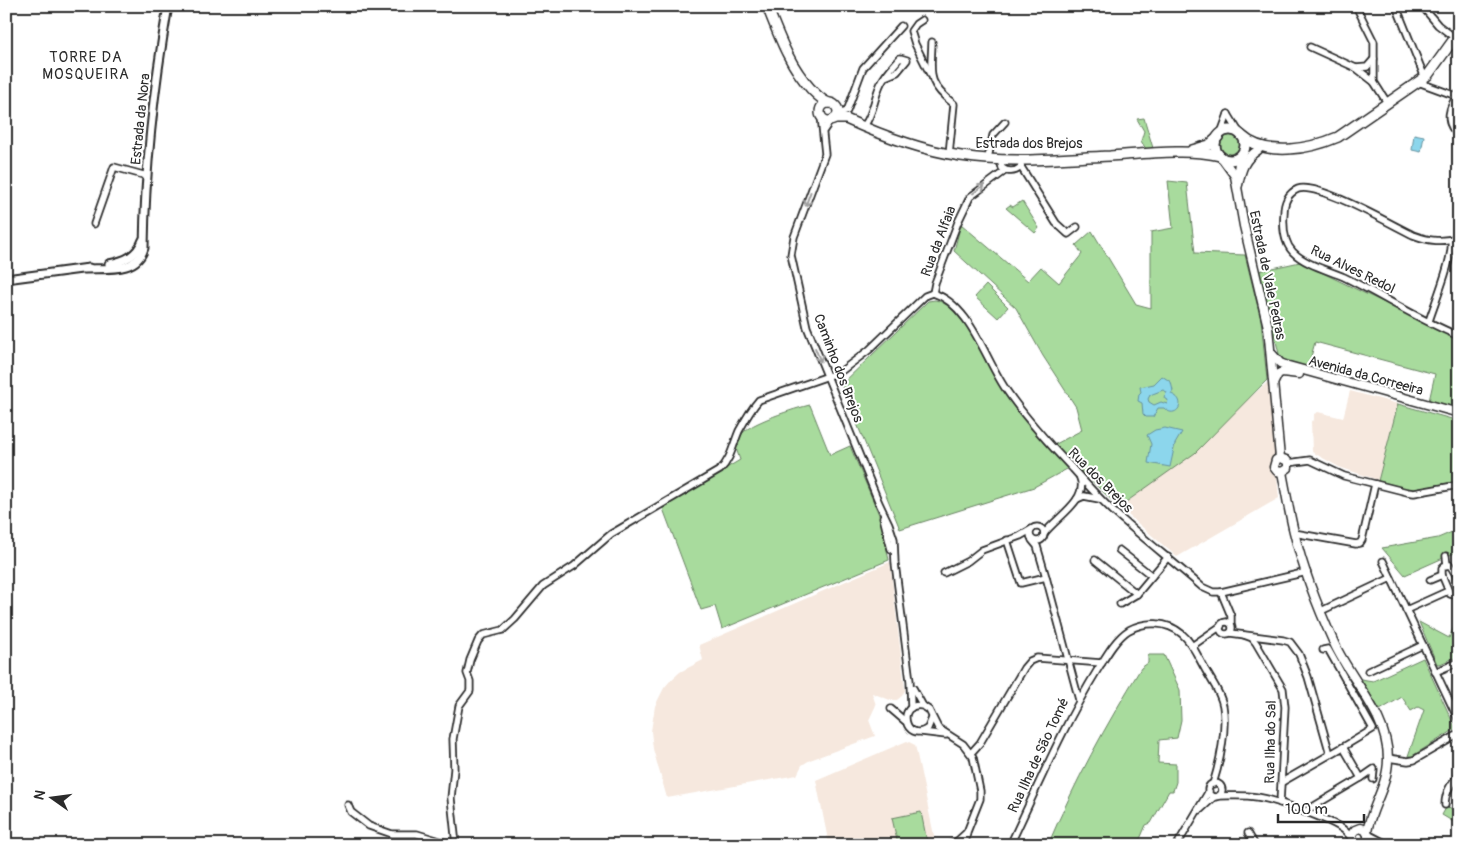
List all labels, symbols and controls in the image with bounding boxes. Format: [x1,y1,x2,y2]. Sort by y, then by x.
district label: TORRE DA MOSQUEIRA [42,48,130,84]
street label: Estrada da Nora [127,72,154,166]
street label: Estrada dos Brejos [975,135,1083,152]
one-way arrow [972,184,985,195]
one-way arrow [803,191,812,207]
street label: Rua da Alfaia [917,204,960,279]
street label: Estrada de Vale Pedras [1246,209,1290,342]
street label: Rua Alves Redol [1308,242,1398,297]
street label: Caminho dos Brejos [810,311,867,426]
one-way arrow [814,347,824,362]
street label: Avenida da Correeira [1307,352,1425,399]
street label: Rua dos Brejos [1065,444,1137,517]
street label: Rua Ilha de São Tomé [1004,695,1073,815]
street label: Rua Ilha do Sal [1261,700,1280,784]
north arrow [28,774,78,824]
text: N [30,788,49,802]
scale bar [1278,791,1364,823]
text: 100 m [1285,800,1328,819]

